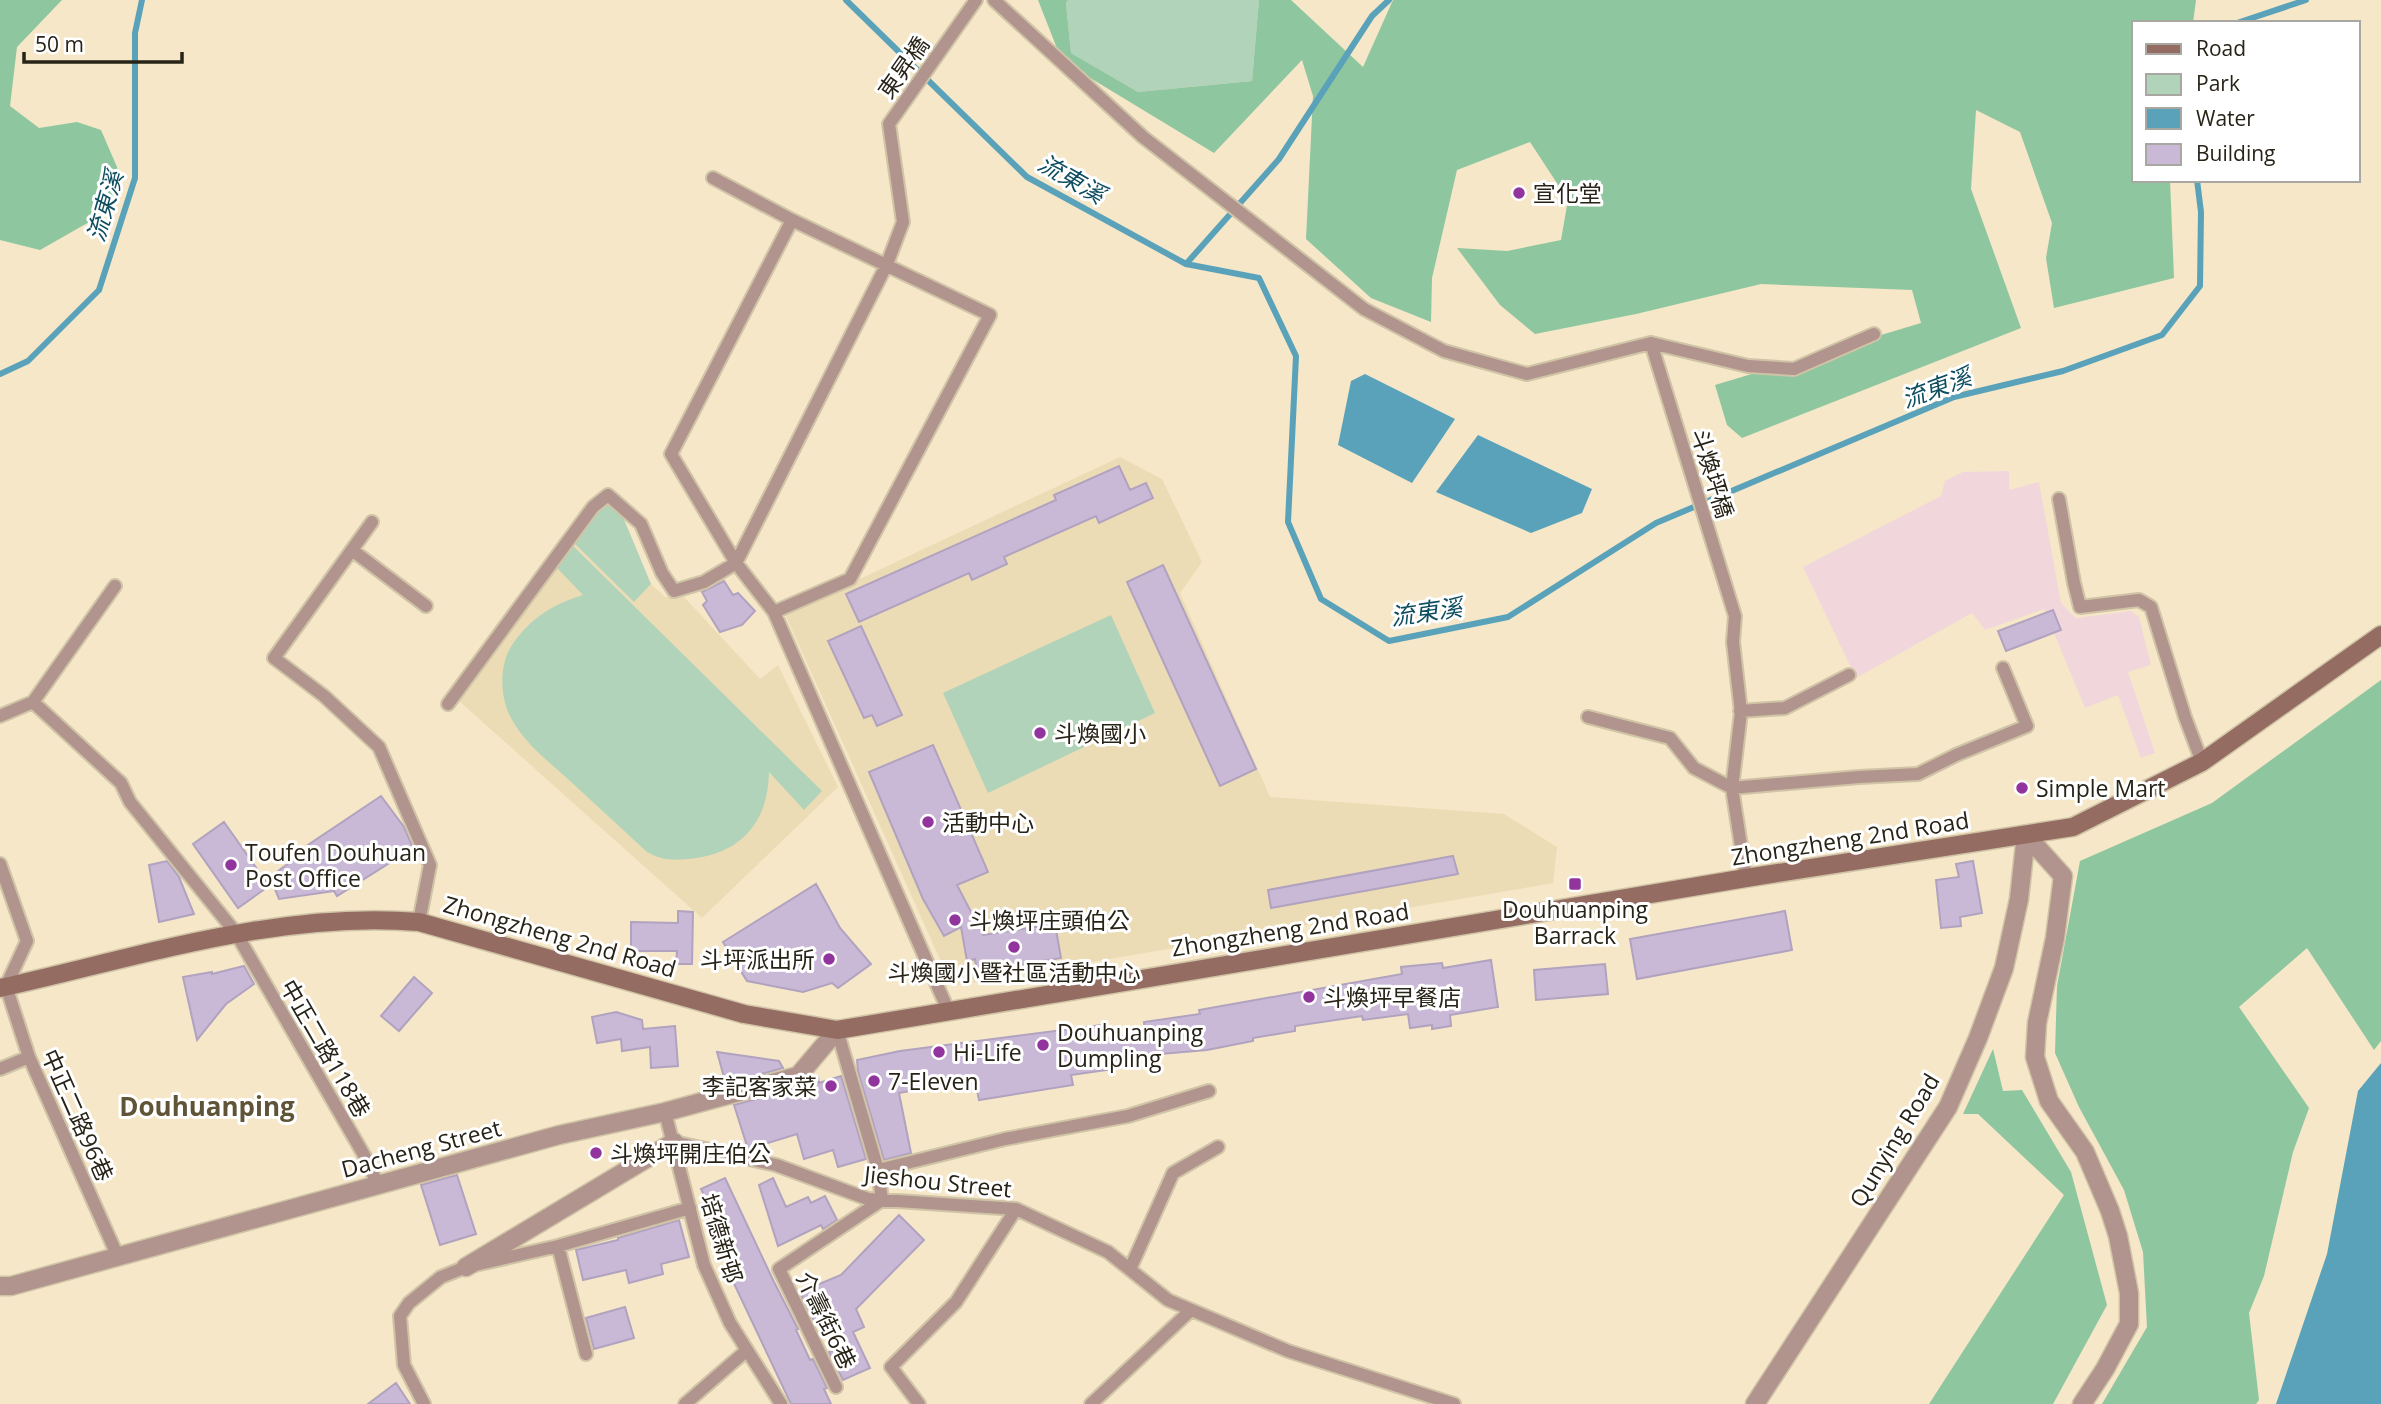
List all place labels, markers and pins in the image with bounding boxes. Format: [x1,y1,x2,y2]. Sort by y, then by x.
place label: 宣化堂 [1533,177,1602,209]
marker: 宣化堂 [1511,185,1527,201]
place label: 斗煥國小 [1054,717,1146,749]
marker: 斗煥國小 [1032,725,1048,741]
place label: Simple Mart [2036,772,2166,804]
marker: Simple Mart [2014,780,2030,796]
place label: 活動中心 [942,806,1034,838]
marker: 活動中心 [920,814,936,830]
place label: Toufen Douhuan Post Office [245,836,426,894]
marker: Toufen Douhuan Post Office [223,857,239,873]
marker: Douhuanping Barrack [1567,876,1583,892]
place label: Douhuanping Barrack [1502,893,1649,951]
place label: 斗煥坪庄頭伯公 [969,904,1130,936]
marker: 斗煥坪庄頭伯公 [947,912,963,928]
marker: 斗煥國小暨社區活動中心 [1006,939,1022,955]
place label: 斗坪派出所 [700,943,815,975]
marker: 斗坪派出所 [821,951,837,967]
place label: 斗煥國小暨社區活動中心 [888,956,1141,988]
place label: 斗煥坪早餐店 [1323,981,1461,1013]
marker: 斗煥坪早餐店 [1301,989,1317,1005]
place label: Douhuanping Dumpling [1057,1016,1204,1074]
place label: Hi-Life [953,1036,1022,1068]
marker: Douhuanping Dumpling [1035,1037,1051,1053]
marker: Hi-Life [931,1044,947,1060]
place label: 7-Eleven [888,1065,979,1097]
place label: 李記客家菜 [702,1070,817,1102]
marker: 7-Eleven [866,1073,882,1089]
marker: 李記客家菜 [823,1078,839,1094]
place label: 斗煥坪開庄伯公 [610,1137,771,1169]
marker: 斗煥坪開庄伯公 [588,1145,604,1161]

